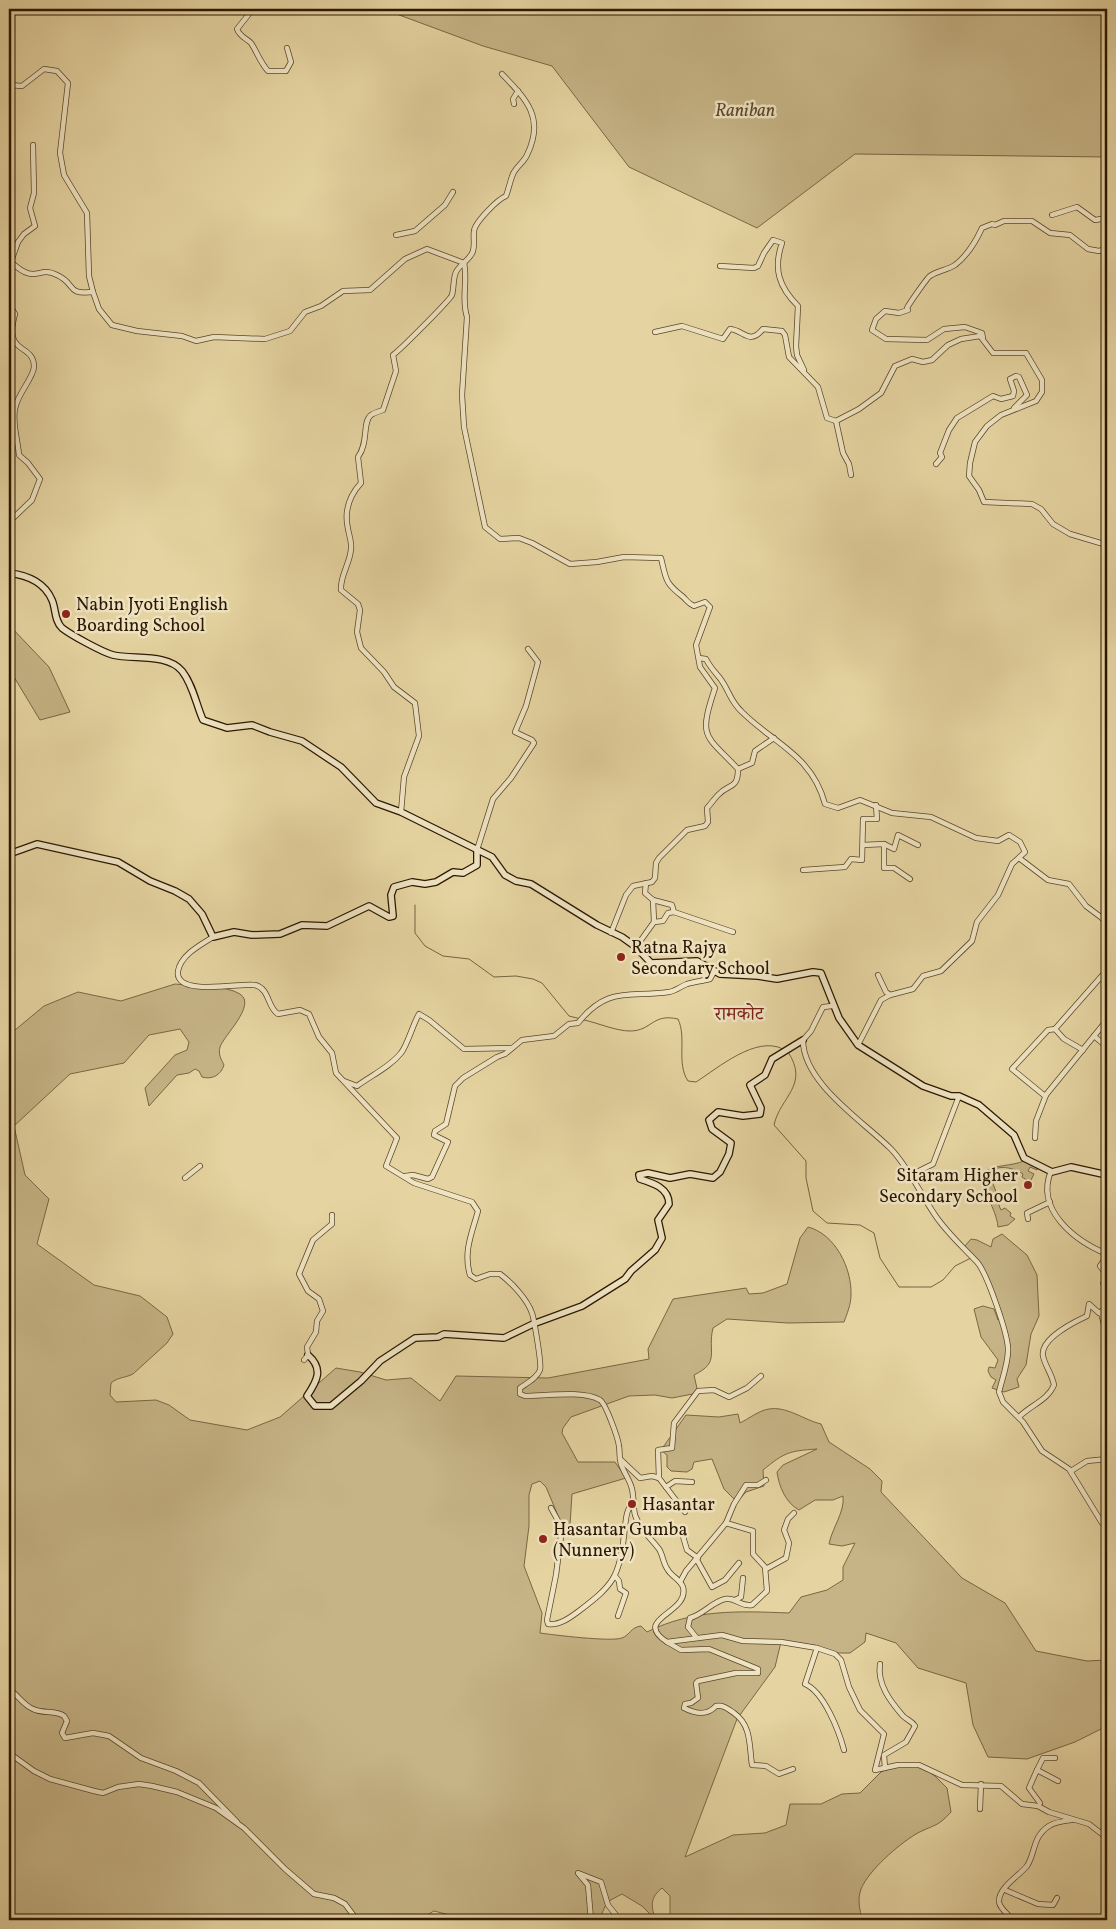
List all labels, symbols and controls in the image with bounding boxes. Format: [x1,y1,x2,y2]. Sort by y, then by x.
park label: Raniban [715,99,775,124]
place label: Nabin Jyoti English Boarding School [76,593,229,639]
marker: Nabin Jyoti English Boarding School [60,608,72,620]
place label: Ratna Rajya Secondary School [631,936,770,982]
marker: Ratna Rajya Secondary School [615,951,627,963]
district label: रामकोट [713,1002,765,1028]
place label: Sitaram Higher Secondary School [879,1164,1018,1210]
marker: Sitaram Higher Secondary School [1022,1179,1034,1191]
place label: Hasantar [642,1493,715,1518]
marker: Hasantar [626,1498,638,1510]
place label: Hasantar Gumba (Nunnery) [553,1518,687,1564]
marker: Hasantar Gumba (Nunnery) [537,1533,549,1545]

